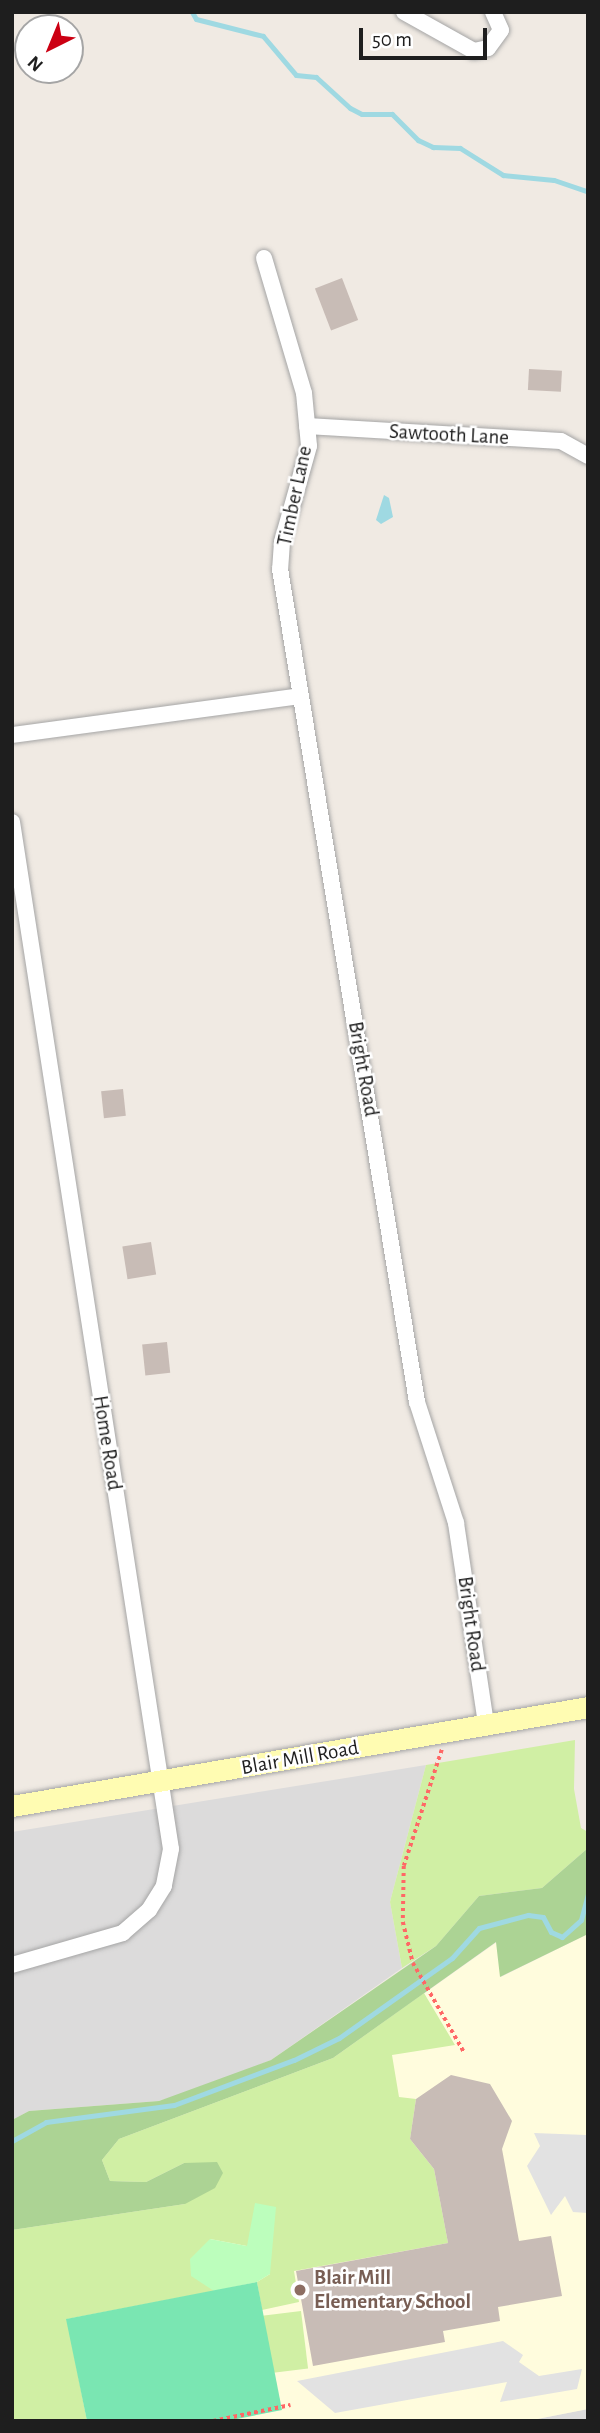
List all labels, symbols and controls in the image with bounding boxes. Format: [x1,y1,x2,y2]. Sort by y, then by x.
north arrow [14,14,84,84]
scale bar [362,14,490,58]
text: 50 m [372,29,412,50]
text: N [24,52,47,75]
street label: Sawtooth Lane [388,419,510,451]
street label: Timber Lane [272,444,318,548]
street label: Bright Road [342,1020,384,1118]
street label: Home Road [87,1394,127,1492]
street label: Bright Road [452,1575,490,1673]
street label: Blair Mill Road [239,1735,361,1781]
place label: Blair Mill Elementary School [314,2265,471,2315]
marker: Blair Mill Elementary School [292,2282,308,2298]

